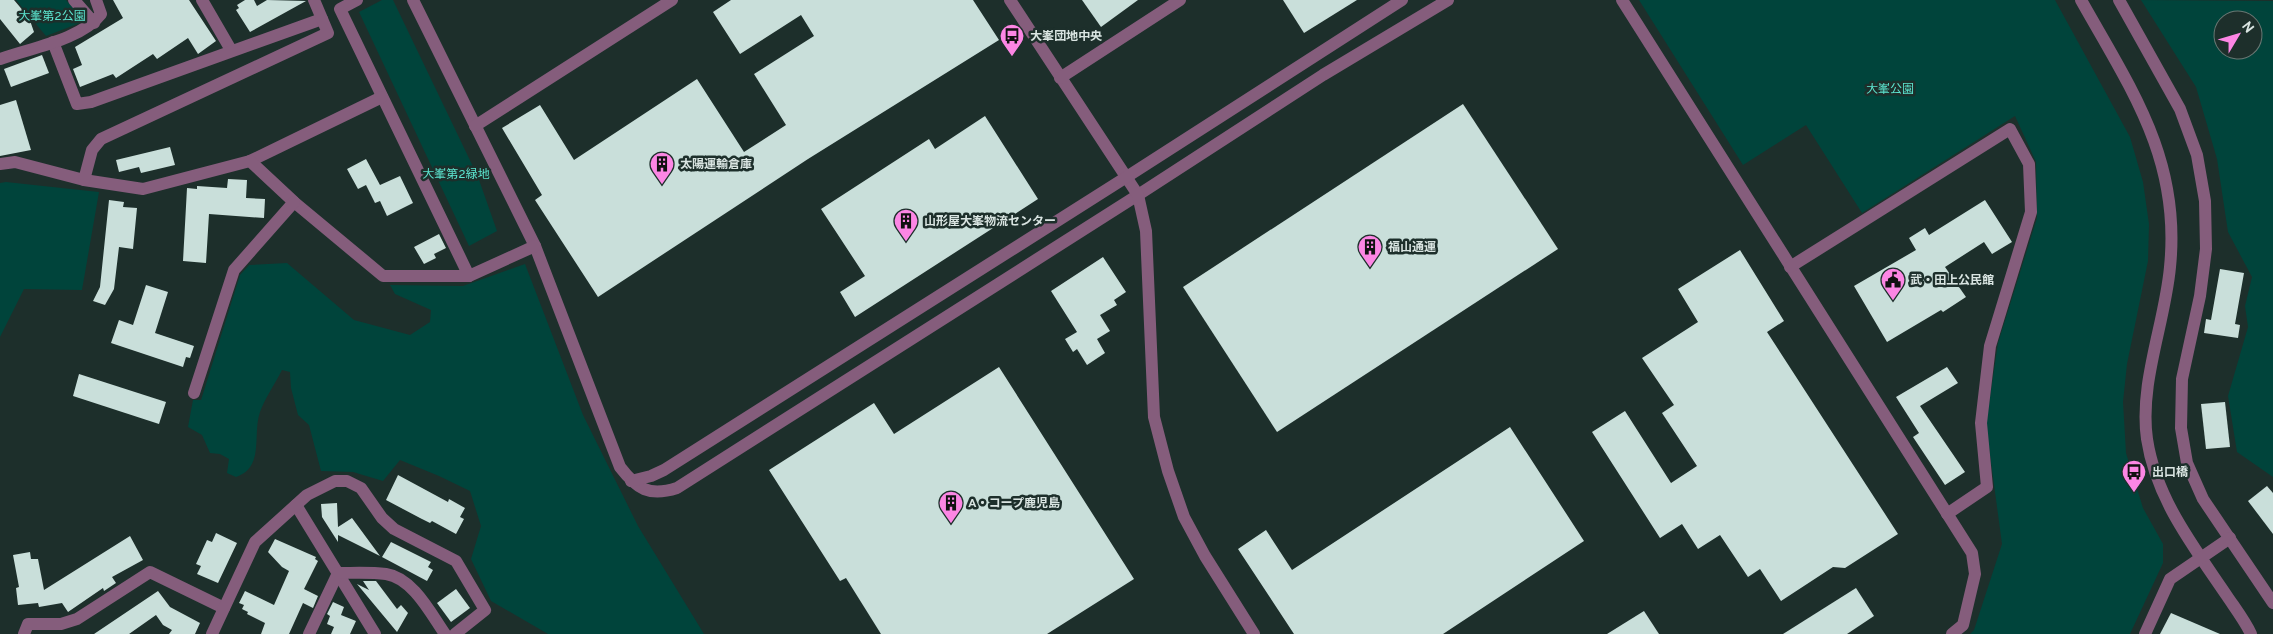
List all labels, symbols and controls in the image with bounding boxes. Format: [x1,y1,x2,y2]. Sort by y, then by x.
park label: 大峯第2公園 [18,9,86,25]
north arrow [2213,10,2263,60]
text: N [2237,19,2257,37]
bus stop icon: 大峯団地中央 [999,23,1025,57]
place label: 大峯団地中央 [1030,29,1102,45]
park label: 大峯公園 [1866,82,1914,98]
building icon: 太陽運輸倉庫 [649,151,675,185]
place label: 太陽運輸倉庫 [680,157,752,173]
park label: 大峯第2緑地 [422,167,490,183]
building icon: 山形屋大峯物流センター [893,208,919,242]
place label: 山形屋大峯物流センター [924,214,1056,230]
building icon: 福山通運 [1357,234,1383,268]
place label: 福山通運 [1388,240,1436,256]
public building icon: 武・田上公民館 [1880,267,1906,301]
place label: 武・田上公民館 [1910,273,1994,289]
bus stop icon: 出口橋 [2121,459,2147,493]
place label: 出口橋 [2152,465,2189,481]
building icon: A・コープ鹿児島 [938,490,964,524]
place label: A・コープ鹿児島 [968,496,1060,512]

